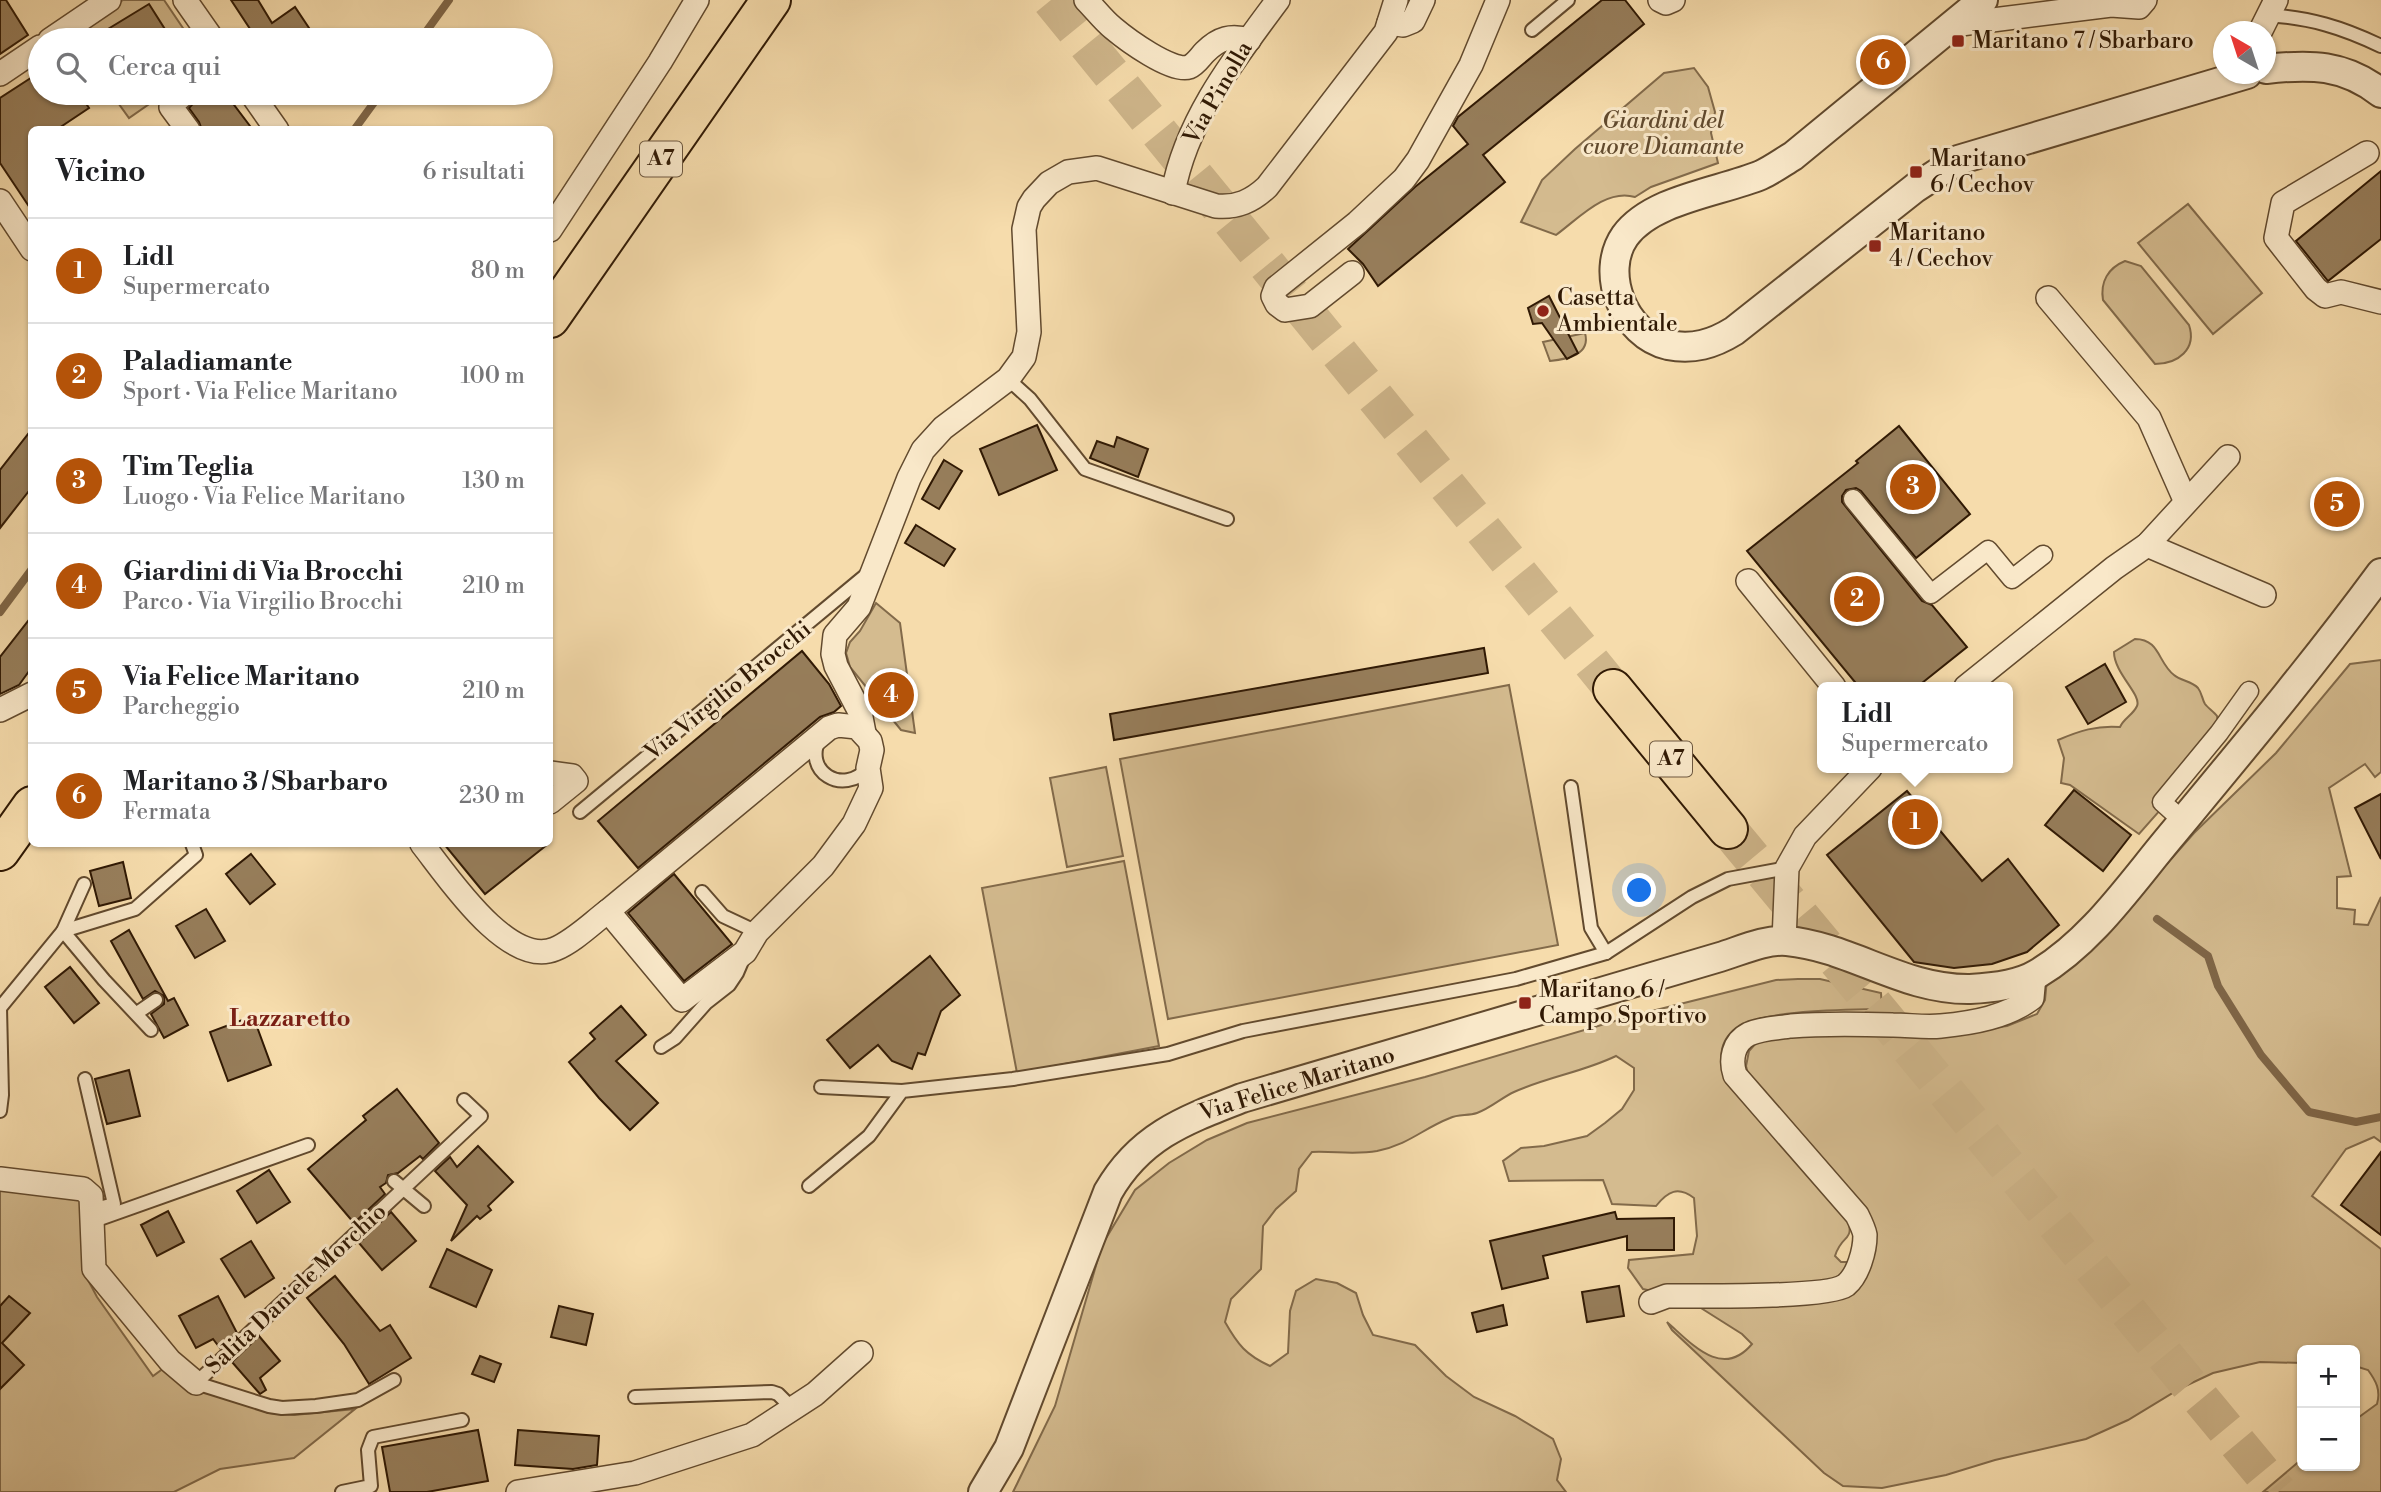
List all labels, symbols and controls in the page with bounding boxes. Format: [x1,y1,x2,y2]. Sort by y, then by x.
north arrow [2213,21,2276,84]
place label: Maritano 7 / Sbarbaro [1972,27,2194,55]
search box [28,28,553,105]
marker: Maritano 7 / Sbarbaro [1950,33,1966,49]
street label: Via Pinolla [1177,36,1259,150]
pin: 6 [1860,36,1906,88]
icon: search [52,48,90,86]
text: Cerca qui [108,51,221,83]
park label: Giardini del cuore Diamante [1583,107,1744,161]
road number: A7 [640,142,682,176]
place label: Maritano 6 / Cechov [1930,145,2035,199]
text: Vicino [56,153,146,191]
text: 6 risultati [422,158,525,186]
marker: Maritano 6 / Cechov [1908,164,1924,180]
place label: Maritano 4 / Cechov [1889,219,1994,273]
marker: Maritano 4 / Cechov [1867,238,1883,254]
text: Lidl [123,241,174,273]
text: 1 [73,257,85,285]
text: 80 m [471,257,525,285]
text: Supermercato [123,273,270,301]
place label: Casetta Ambientale [1556,284,1678,338]
marker: Casetta Ambientale [1535,303,1551,319]
text: Paladiamante [123,346,292,378]
text: 2 [72,362,86,390]
text: 100 m [460,362,525,390]
text: Sport · Via Felice Maritano [123,378,398,406]
text: Tim Teglia [123,451,254,483]
pin: 3 [1890,461,1936,513]
text: 3 [72,467,86,495]
text: 130 m [462,467,525,495]
pin: 5 [2314,478,2360,530]
text: Luogo · Via Felice Maritano [123,483,406,511]
text: Giardini di Via Brocchi [123,556,403,588]
text: 4 [71,572,87,600]
text: 210 m [462,572,525,600]
pin: 2 [1834,573,1880,625]
text: Parco · Via Virgilio Brocchi [123,588,403,616]
street label: Via Virgilio Brocchi [638,615,817,767]
text: Via Felice Maritano [123,661,360,693]
pin: 4 [868,669,914,721]
text: 5 [72,677,86,705]
text: 210 m [462,677,525,705]
popup [1817,682,2013,773]
text: Parcheggio [123,693,240,721]
text: Lidl [1841,698,1892,730]
text: Supermercato [1841,730,1989,758]
road number: A7 [1650,742,1692,776]
text: Maritano 3 / Sbarbaro [123,766,388,798]
text: 6 [72,782,86,810]
text: 230 m [459,782,525,810]
pin: 1 [1892,796,1938,848]
text: Fermata [123,798,211,826]
your location [1622,873,1656,907]
place label: Maritano 6 / Campo Sportivo [1539,976,1707,1030]
marker: Maritano 6 / Campo Sportivo [1517,995,1533,1011]
district label: Lazzaretto [229,1004,351,1034]
street label: Via Felice Maritano [1195,1041,1398,1127]
street label: Salita Daniele Morchio [199,1198,393,1380]
map controls [2297,1345,2360,1471]
button: + [2297,1345,2360,1408]
button: − [2297,1408,2360,1471]

